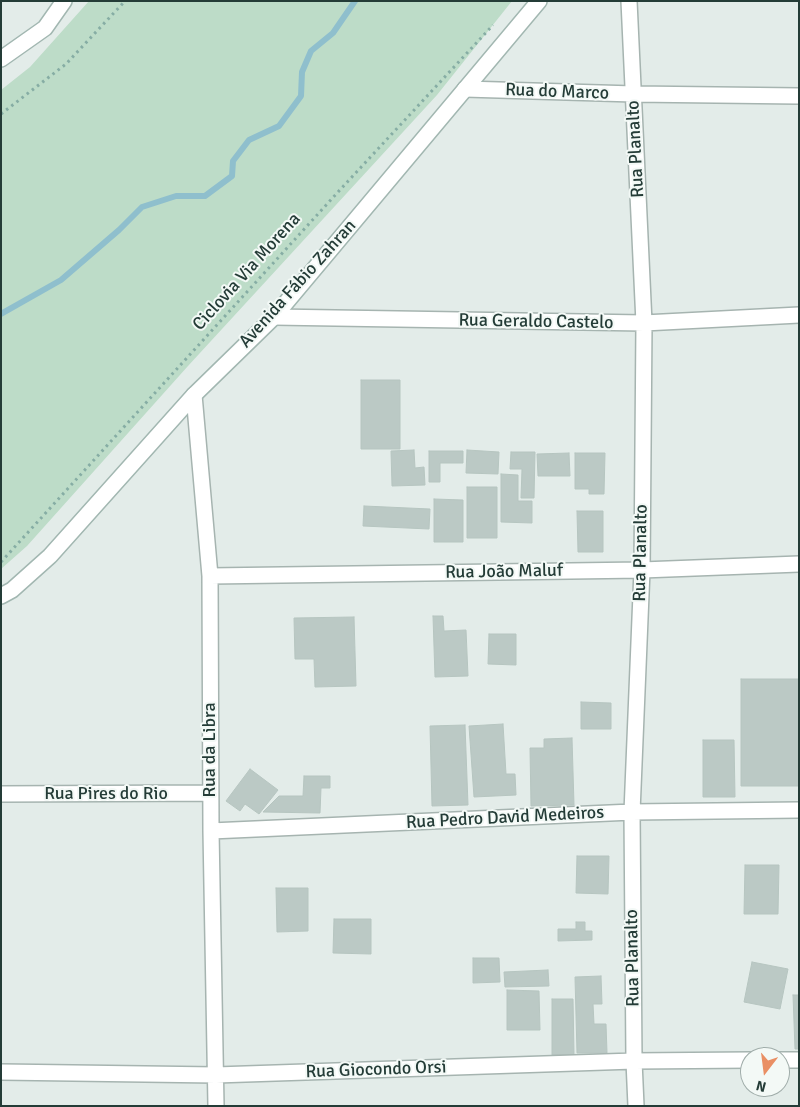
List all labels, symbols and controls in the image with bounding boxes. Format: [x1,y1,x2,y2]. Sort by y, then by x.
street label: Rua do Marco [505,79,609,105]
street label: Rua Planalto [623,100,649,198]
street label: Ciclovia Via Morena [188,209,306,335]
street label: Avenida Fábio Zahran [235,216,361,352]
street label: Rua Geraldo Castelo [458,310,614,334]
street label: Rua Planalto [629,504,653,602]
street label: Rua João Maluf [445,560,563,584]
street label: Rua da Libra [199,702,221,798]
street label: Rua Pires do Rio [44,783,168,805]
street label: Rua Pedro David Medeiros [405,802,605,834]
street label: Rua Planalto [621,909,645,1007]
north arrow [740,1047,790,1097]
street label: Rua Giocondo Orsi [305,1057,447,1083]
text: N [754,1077,768,1095]

